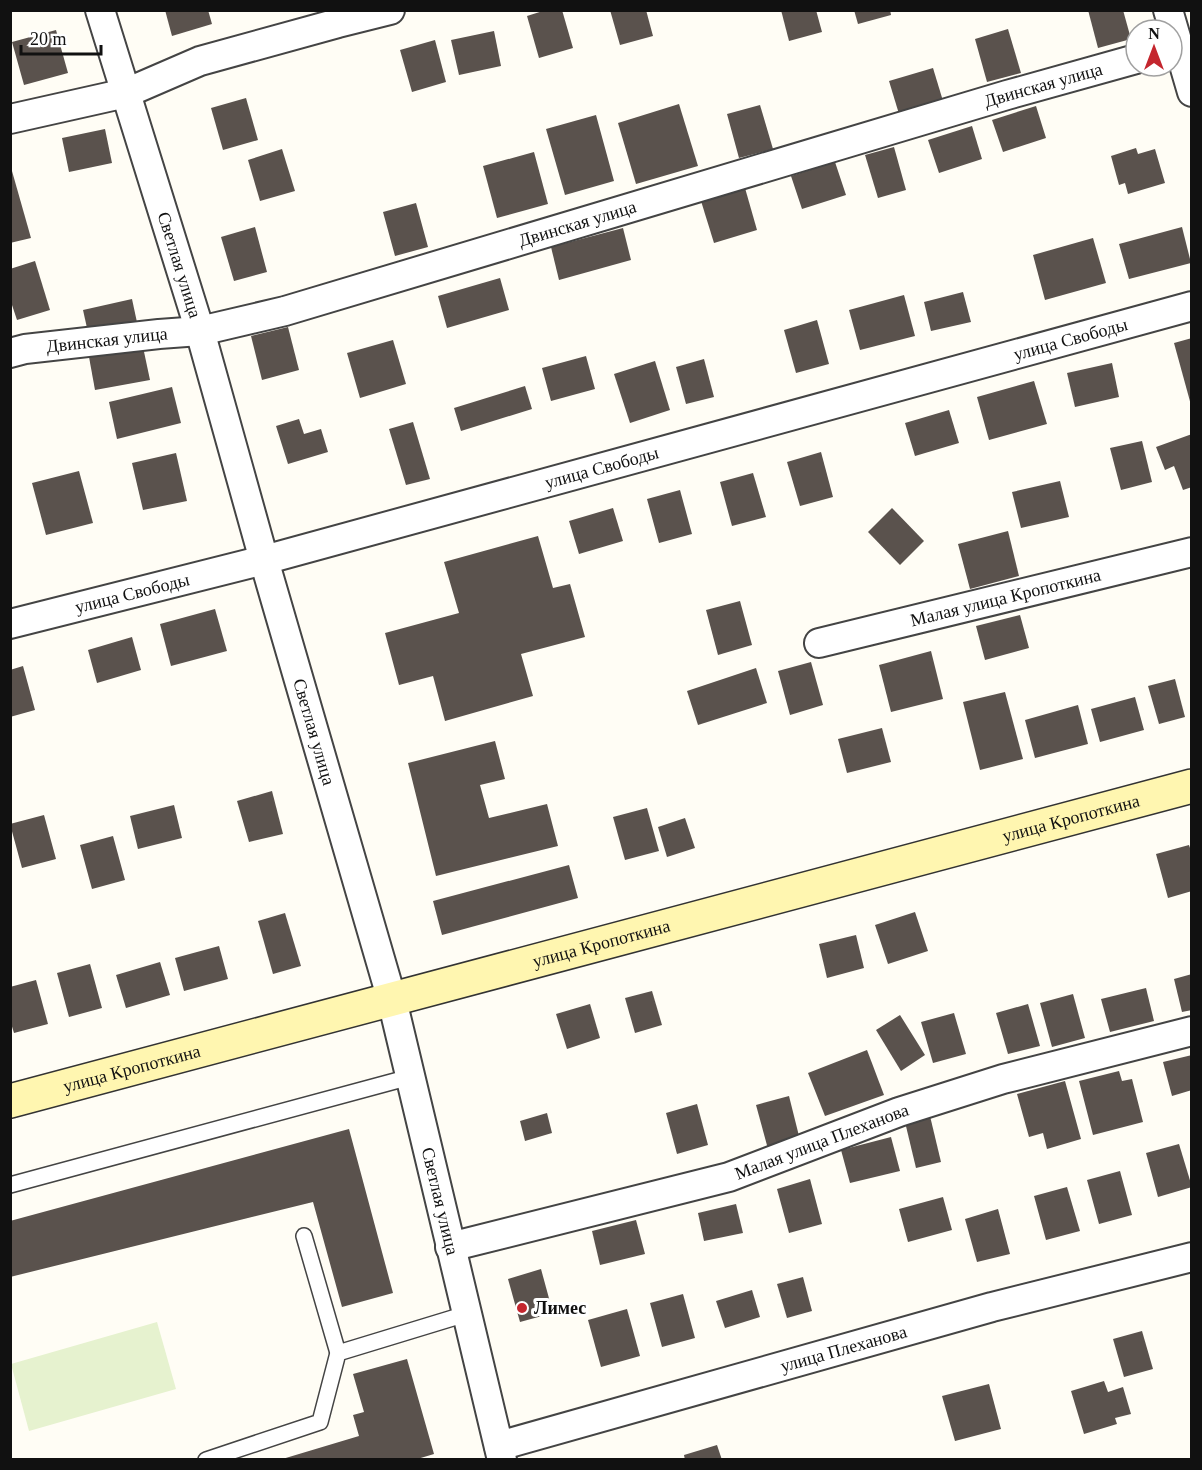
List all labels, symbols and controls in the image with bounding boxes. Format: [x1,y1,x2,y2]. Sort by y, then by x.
scale bar [21,18,100,56]
north arrow [1124,18,1184,78]
text: N [1148,25,1160,42]
text: 20 m [30,29,67,49]
street label: Двинская улица [982,59,1105,111]
street label: Двинская улица [516,196,639,251]
street label: Светлая улица [153,209,205,320]
street label: улица Свободы [1011,314,1130,364]
street label: Двинская улица [45,323,168,357]
street label: улица Свободы [542,442,661,493]
street label: Малая улица Кропоткина [908,565,1103,630]
street label: улица Свободы [73,569,192,617]
street label: Светлая улица [289,676,339,788]
street label: улица Кропоткина [1000,790,1142,846]
street label: улица Кропоткина [531,916,672,971]
street label: улица Кропоткина [61,1041,203,1096]
street label: Малая улица Плеханова [732,1100,911,1184]
street label: Светлая улица [418,1145,463,1257]
place label: Лимес [534,1298,586,1318]
marker: Лимес [515,1301,529,1315]
street label: улица Плеханова [778,1322,909,1376]

